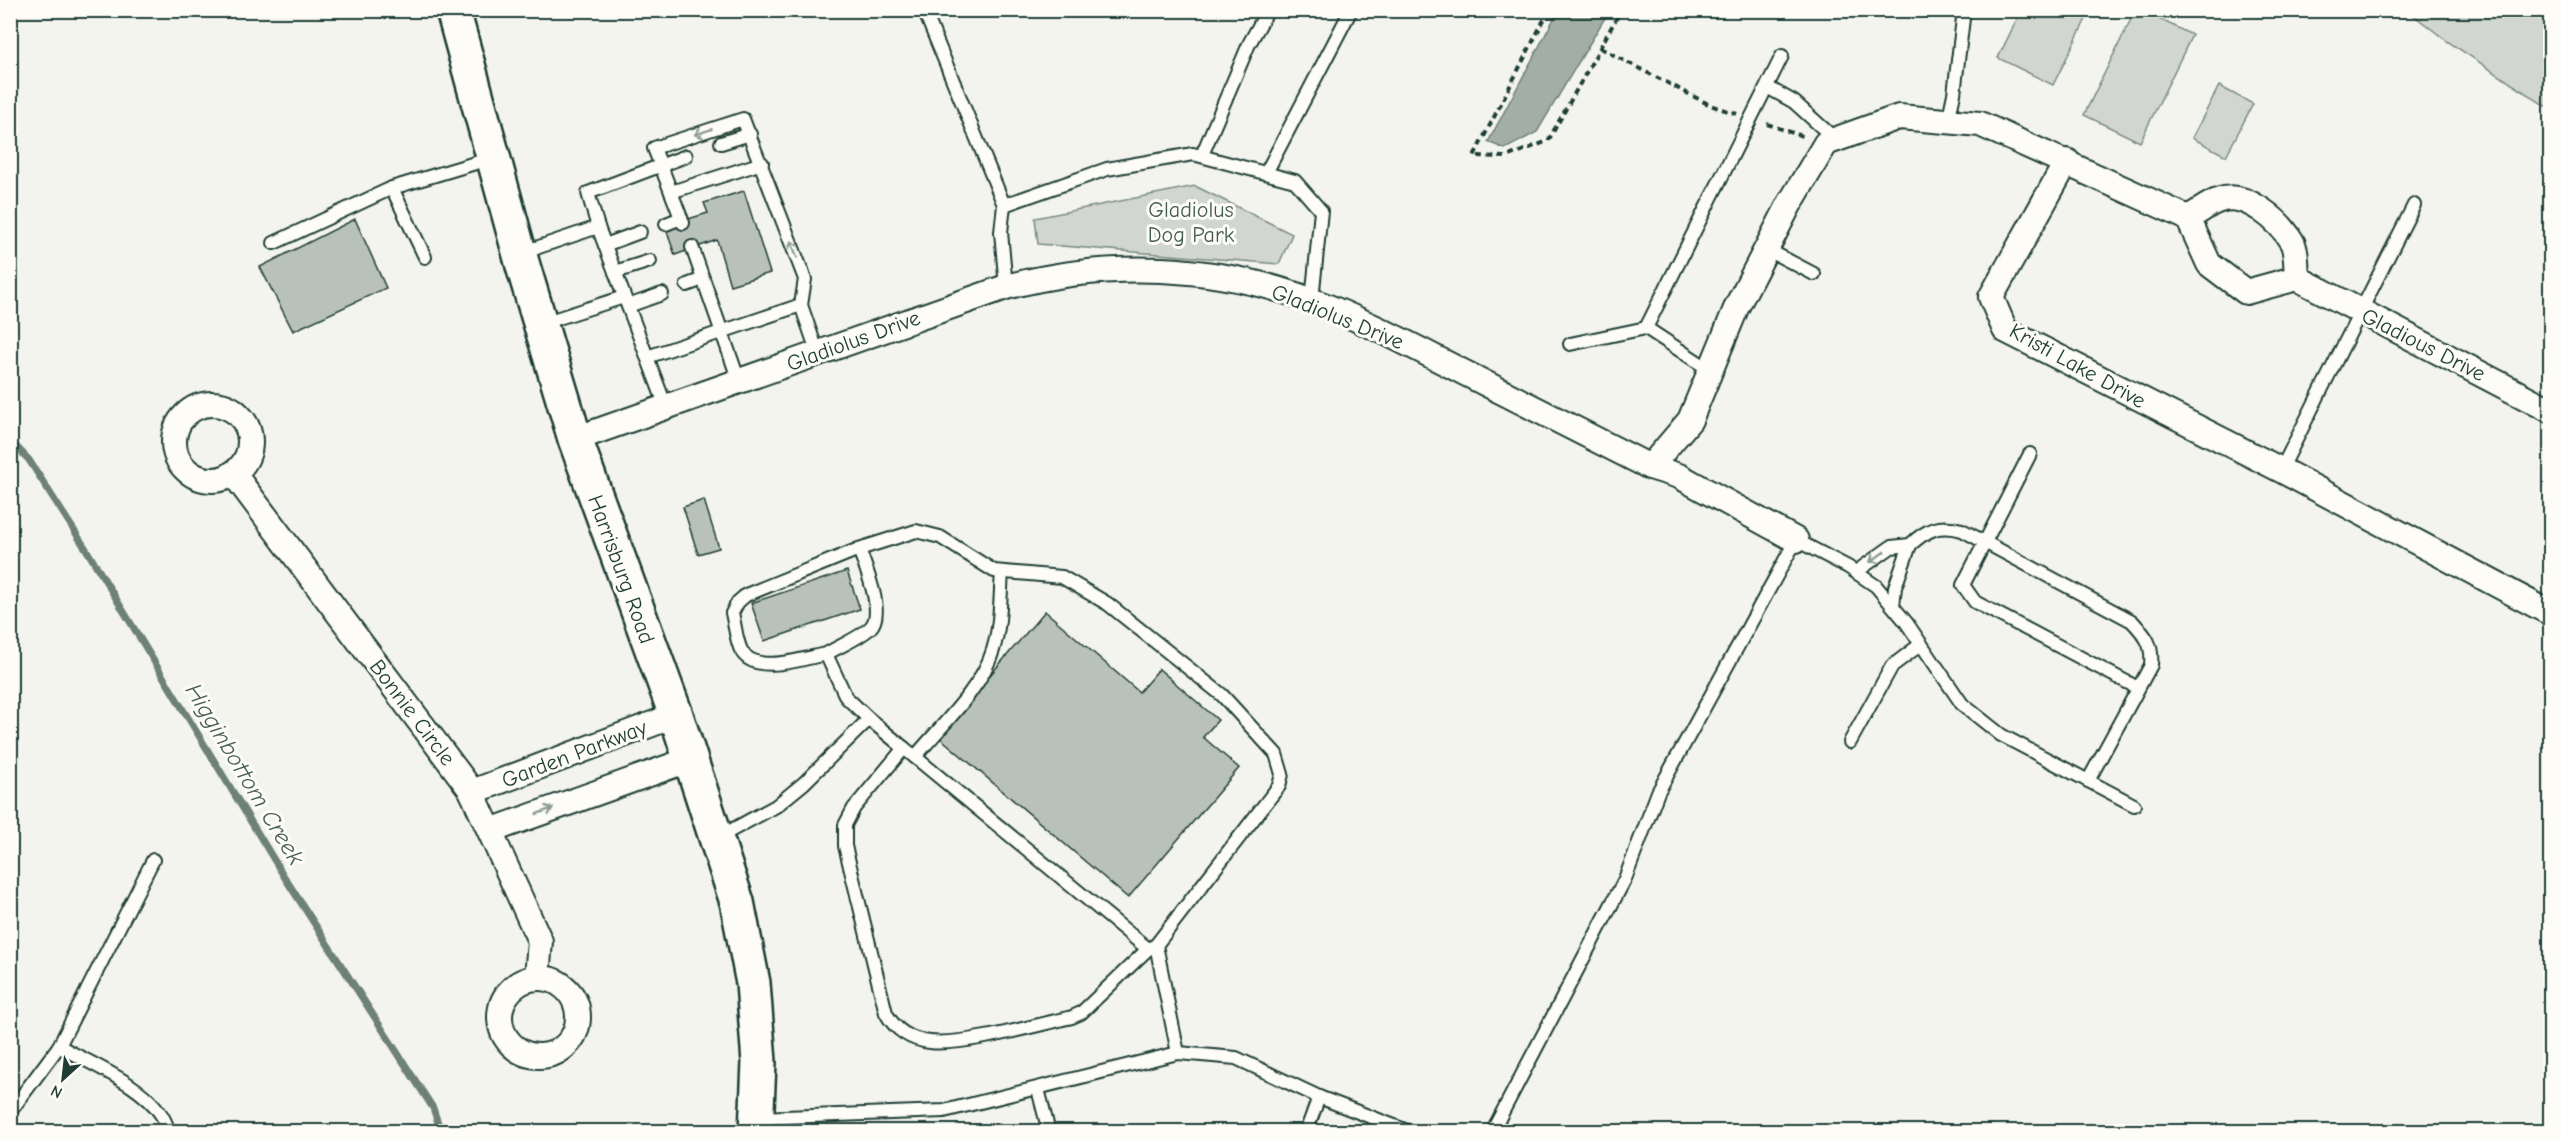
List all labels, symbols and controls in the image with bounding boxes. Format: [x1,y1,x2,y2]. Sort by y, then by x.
one-way arrow [694,127,713,138]
park label: Gladiolus Dog Park [1148,197,1235,248]
one-way arrow [787,240,798,259]
street label: Gladiolus Drive [1268,279,1407,355]
street label: Gladious Drive [2357,303,2490,387]
street label: Gladiolus Drive [783,305,924,377]
street label: Kristi Lake Drive [2005,318,2150,414]
street label: Harrisburg Road [582,491,660,647]
one-way arrow [1869,551,1885,564]
street label: Bonnie Circle [364,654,460,771]
water label: Higginbottom Creek [180,678,310,870]
street label: Garden Parkway [498,714,651,794]
one-way arrow [535,805,554,816]
north arrow [33,1049,93,1109]
text: N [48,1081,65,1102]

